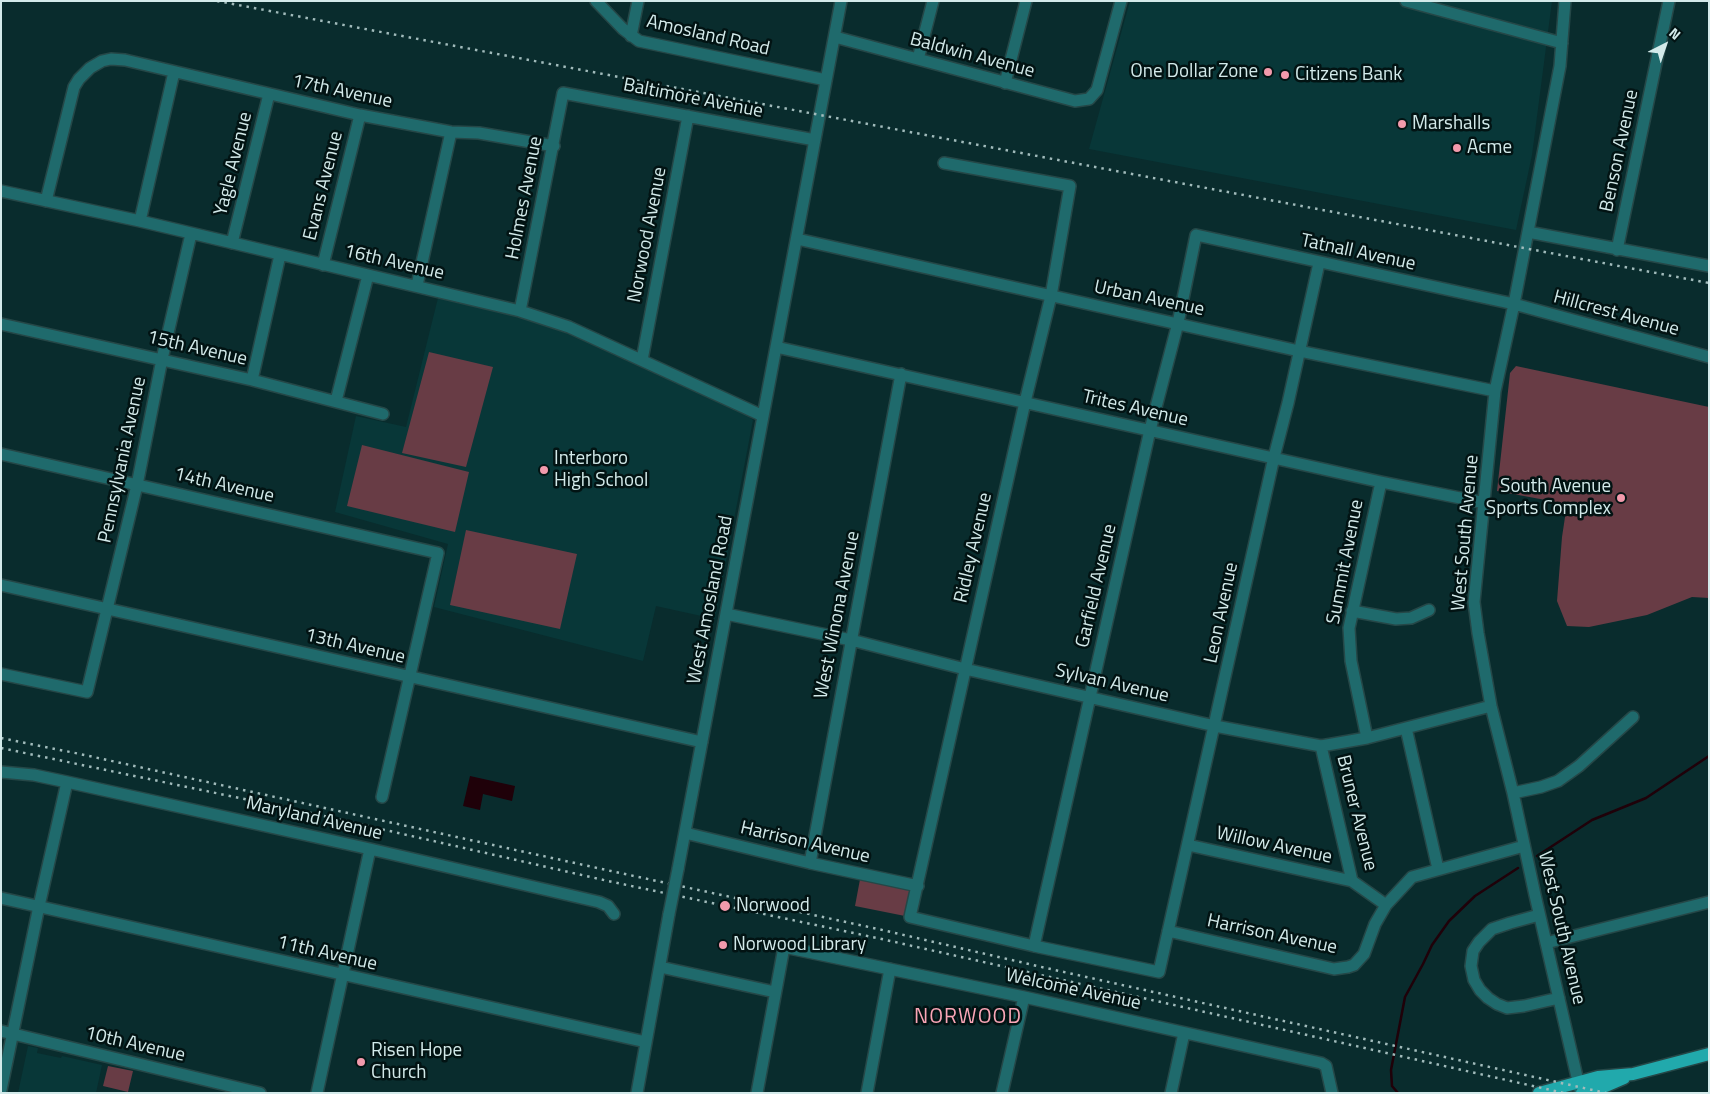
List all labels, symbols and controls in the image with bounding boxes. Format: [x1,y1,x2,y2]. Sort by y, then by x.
street label: Amosland Road [644,11,772,61]
north arrow [1640,20,1690,70]
text: N [1665,22,1686,44]
street label: Baldwin Avenue [907,28,1037,84]
place label: One Dollar Zone [1130,61,1258,83]
place label: Citizens Bank [1295,64,1402,86]
marker: One Dollar Zone [1262,66,1274,78]
marker: Citizens Bank [1279,69,1291,81]
street label: 17th Avenue [290,70,394,114]
street label: Baltimore Avenue [621,74,765,124]
street label: Benson Avenue [1596,88,1644,214]
street label: Yagle Avenue [210,110,258,218]
place label: Marshalls [1412,113,1490,135]
marker: Marshalls [1396,118,1408,130]
street label: Evans Avenue [299,129,349,243]
street label: Holmes Avenue [502,134,548,262]
place label: Acme [1467,137,1512,159]
marker: Acme [1451,142,1463,154]
street label: Norwood Avenue [624,165,672,305]
street label: Tatnall Avenue [1299,230,1417,276]
street label: 16th Avenue [342,240,446,286]
street label: Urban Avenue [1092,276,1206,322]
street label: Hillcrest Avenue [1551,286,1681,342]
street label: 15th Avenue [145,326,249,372]
street label: Pennsylvania Avenue [94,375,152,545]
street label: Trites Avenue [1080,386,1190,432]
place label: Interboro High School [554,448,648,492]
street label: West South Avenue [1448,454,1484,612]
street label: 14th Avenue [172,463,276,509]
marker: Interboro High School [538,464,550,476]
place label: South Avenue Sports Complex [1486,476,1611,520]
street label: Ridley Avenue [950,491,998,605]
marker: South Avenue Sports Complex [1615,492,1627,504]
street label: Summit Avenue [1323,498,1369,626]
street label: West Amosland Road [683,514,739,686]
street label: Garfield Avenue [1072,522,1122,650]
street label: West Winona Avenue [811,529,865,701]
street label: Leon Avenue [1200,561,1244,665]
street label: 13th Avenue [303,624,407,670]
street label: Sylvan Avenue [1053,660,1171,708]
street label: Bruner Avenue [1331,753,1381,873]
street label: Maryland Avenue [244,792,384,846]
street label: Harrison Avenue [738,817,872,869]
street label: Willow Avenue [1214,823,1334,869]
street label: West South Avenue [1532,849,1590,1007]
place label: Norwood [736,895,810,917]
marker: Norwood [718,899,732,913]
street label: Harrison Avenue [1205,910,1339,960]
street label: 11th Avenue [275,931,379,977]
place label: Norwood Library [733,934,866,956]
marker: Norwood Library [717,939,729,951]
street label: Welcome Avenue [1003,965,1143,1015]
district label: NORWOOD [913,1005,1023,1031]
street label: 10th Avenue [83,1022,187,1068]
place label: Risen Hope Church [371,1040,462,1084]
marker: Risen Hope Church [355,1056,367,1068]

